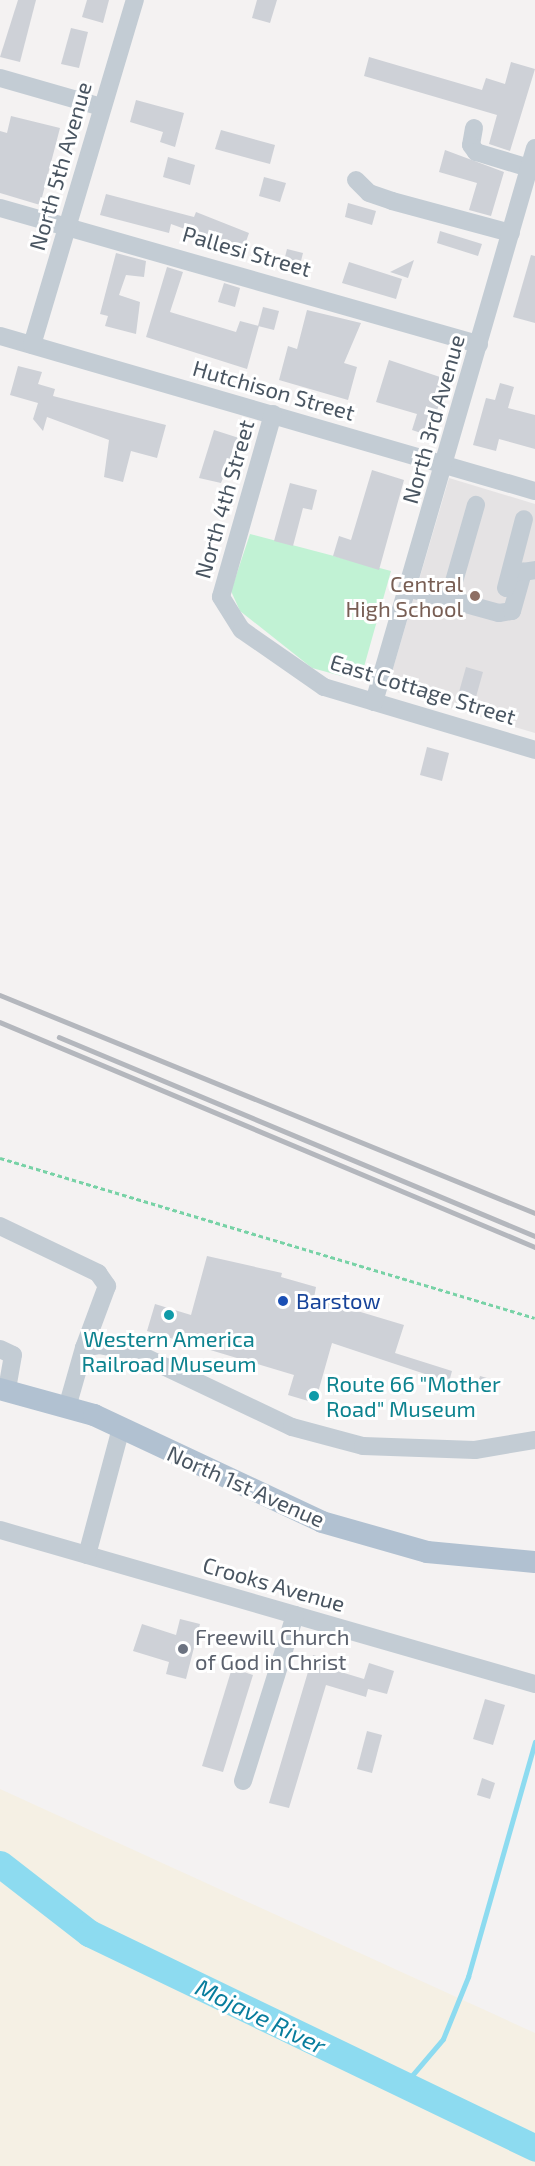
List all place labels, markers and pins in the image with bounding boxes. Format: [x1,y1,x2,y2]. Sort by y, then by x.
place label: Central High School [345,570,463,622]
marker: Central High School [468,589,482,603]
place label: Barstow [296,1288,381,1314]
marker: Barstow [274,1292,292,1310]
marker: Western America Railroad Museum [162,1308,176,1322]
place label: Western America Railroad Museum [82,1325,256,1376]
place label: Route 66 "Mother Road" Museum [326,1370,501,1422]
marker: Route 66 "Mother Road" Museum [307,1389,321,1403]
place label: Freewill Church of God in Christ [195,1623,350,1675]
marker: Freewill Church of God in Christ [176,1642,190,1656]

